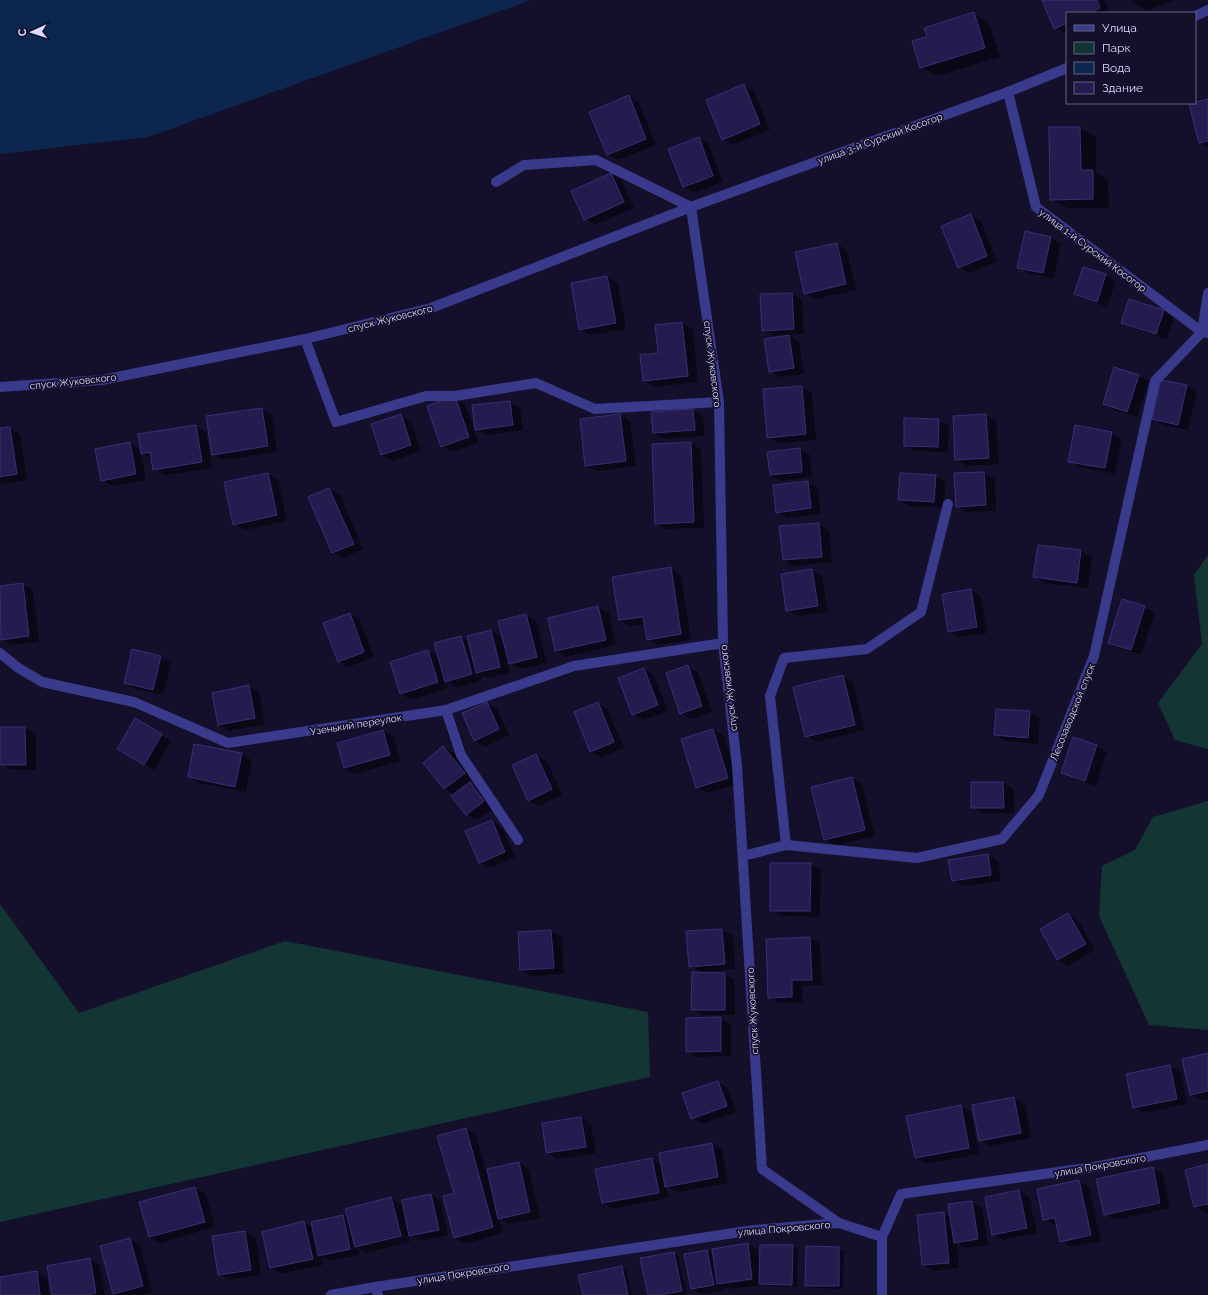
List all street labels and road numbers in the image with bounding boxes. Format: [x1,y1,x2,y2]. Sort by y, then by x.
street label: улица 3-й Сурский Косогор [816,111,944,166]
street label: улица 1-й Сурский Косогор [1037,207,1148,294]
street label: спуск Жуковского [346,303,434,334]
street label: спуск Жуковского [702,320,723,408]
street label: спуск Жуковского [29,371,117,392]
street label: спуск Жуковского [718,644,739,732]
street label: Лесозаводской спуск [1048,662,1097,762]
street label: Узенький переулок [309,712,403,737]
street label: спуск Жуковского [745,967,760,1055]
street label: улица Покровского [1053,1152,1147,1179]
street label: улица Покровского [737,1219,831,1238]
street label: улица Покровского [416,1261,510,1286]

